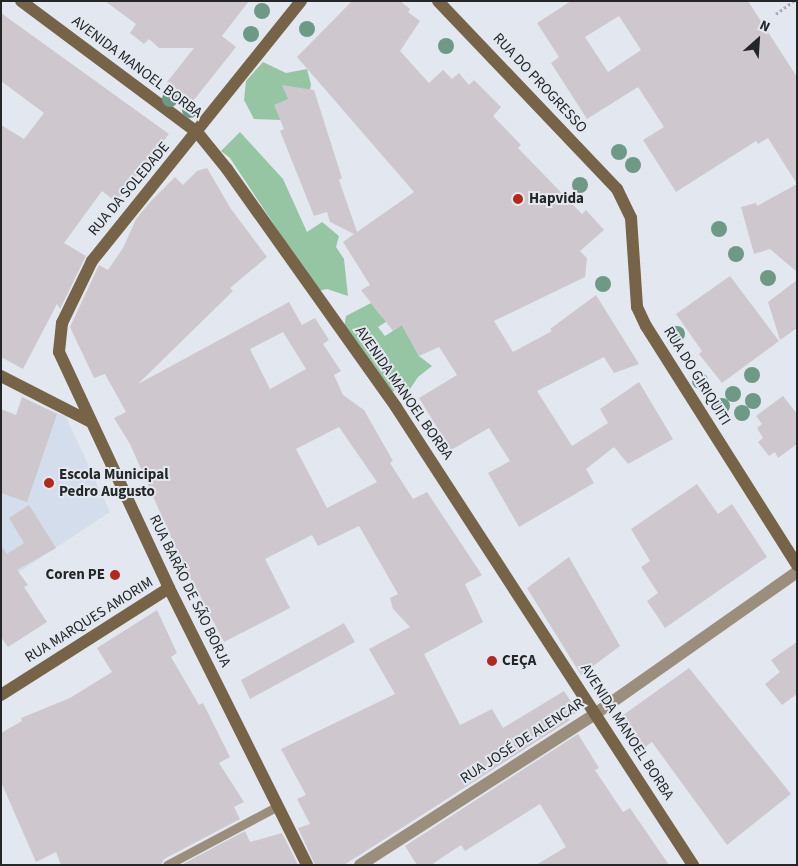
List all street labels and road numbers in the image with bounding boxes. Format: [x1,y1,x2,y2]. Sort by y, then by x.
street label: AVENIDA MANOEL BORBA [68,12,206,122]
street label: RUA DO PROGRESSO [489,29,591,137]
street label: RUA DA SOLEDADE [85,138,173,240]
street label: AVENIDA MANOEL BORBA [351,323,457,463]
street label: RUA DO GIRIQUITI [660,324,734,428]
street label: RUA BARÃO DE SÃO BORJA [145,512,235,670]
street label: RUA MARQUES AMORIM [22,573,156,667]
street label: AVENIDA MANOEL BORBA [576,661,678,803]
street label: RUA JOSÉ DE ALENCAR [457,694,587,788]

